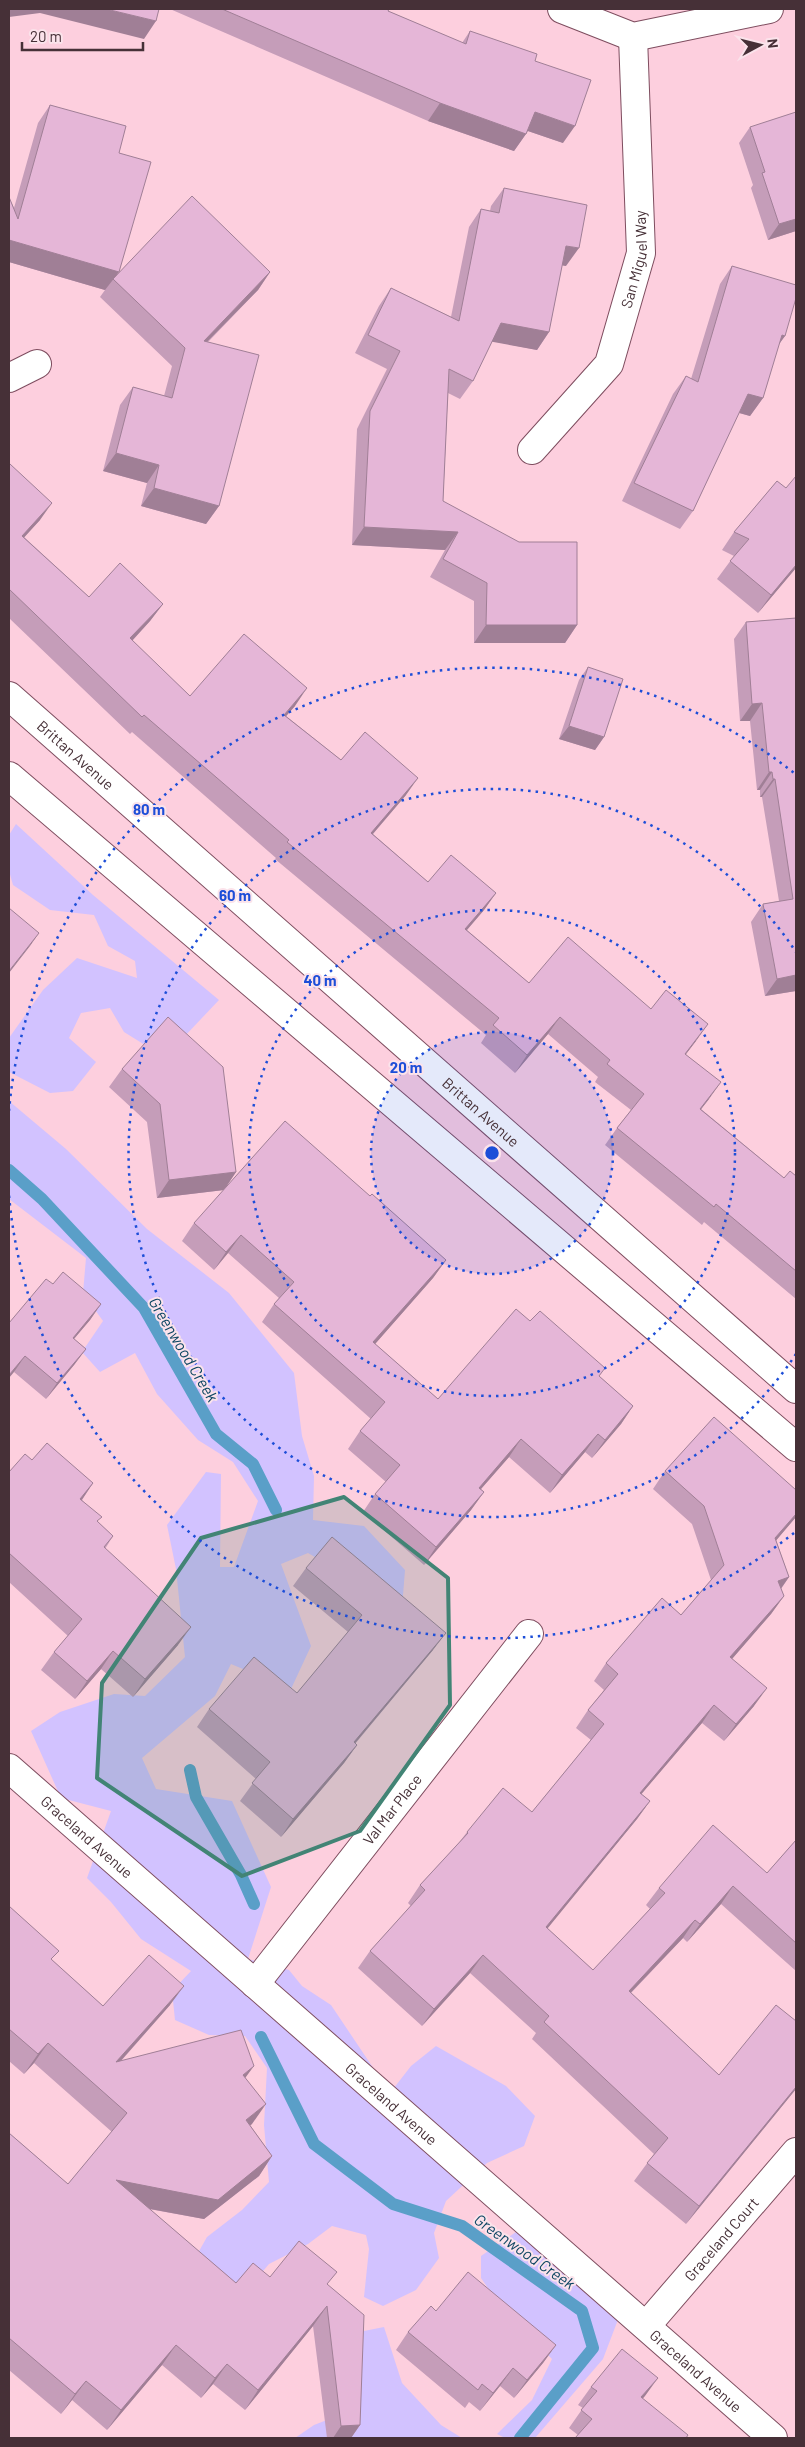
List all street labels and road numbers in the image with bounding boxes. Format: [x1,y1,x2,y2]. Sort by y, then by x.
street label: San Miguel Way [617,210,650,310]
street label: Brittan Avenue [34,716,118,793]
street label: Brittan Avenue [439,1073,523,1150]
street label: Val Mar Place [359,1770,425,1848]
street label: Graceland Avenue [38,1792,137,1882]
street label: Graceland Avenue [342,2059,441,2149]
street label: Graceland Court [680,2193,762,2284]
street label: Graceland Avenue [647,2326,746,2416]

